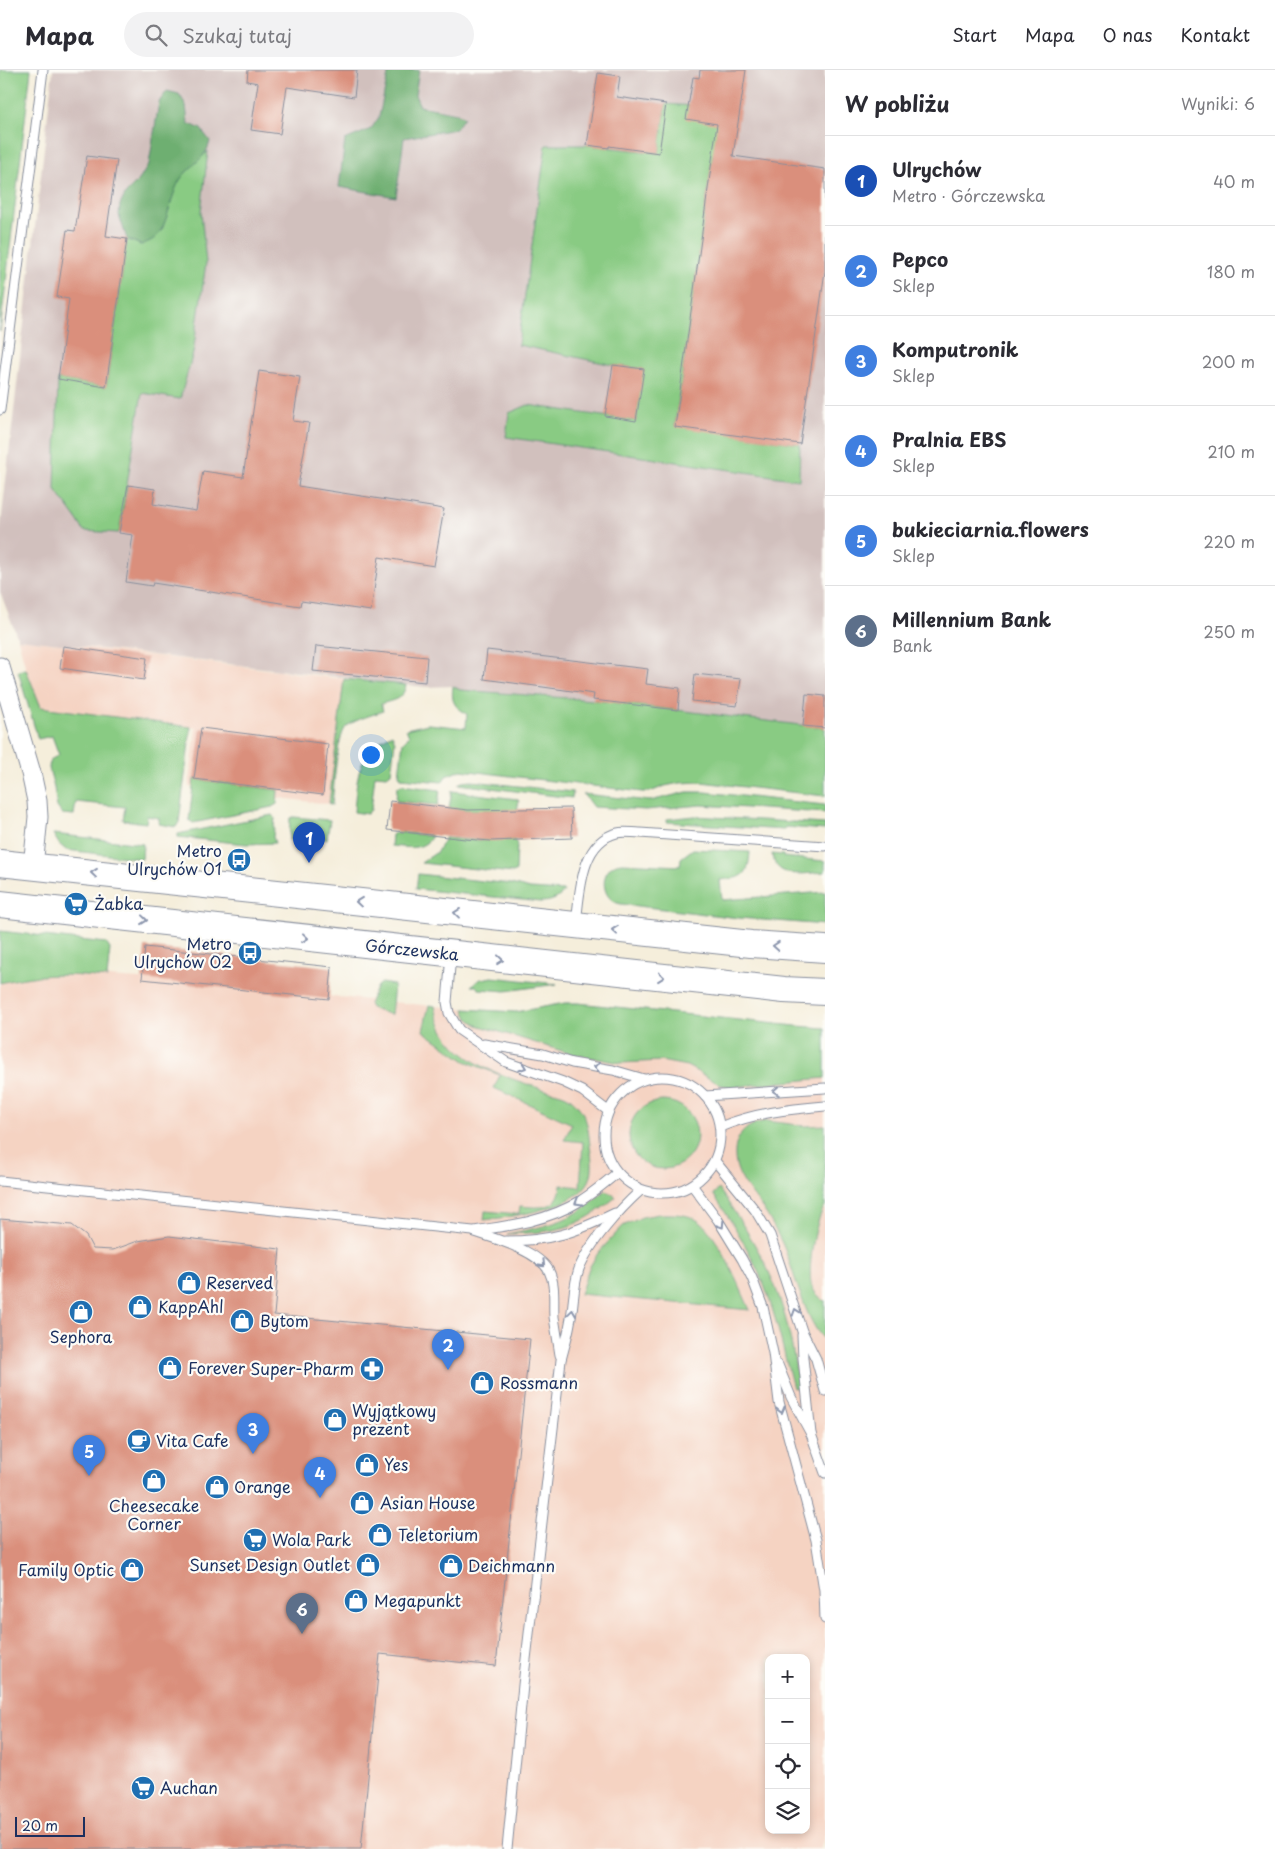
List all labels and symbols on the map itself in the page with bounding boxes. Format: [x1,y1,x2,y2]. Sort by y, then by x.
your location [358,742,384,768]
pin: 1 [293,822,325,863]
place label: Metro Ulrychów 01 [127,838,222,880]
bus stop icon: Metro Ulrychów 01 [226,847,252,873]
one-way arrow [89,868,97,879]
supermarket icon: Żabka [63,891,89,917]
place label: Żabka [94,891,143,915]
one-way arrow [355,896,363,907]
one-way arrow [453,908,461,919]
one-way arrow [140,914,148,925]
one-way arrow [610,925,618,936]
place label: Metro Ulrychów 02 [133,931,232,973]
one-way arrow [302,932,310,943]
street label: Górczewska [364,932,460,966]
bus stop icon: Metro Ulrychów 02 [237,940,263,966]
one-way arrow [772,941,780,952]
one-way arrow [496,954,504,965]
one-way arrow [658,971,666,982]
one-way arrow [518,1061,527,1071]
one-way arrow [592,1062,600,1073]
one-way arrow [772,1085,780,1096]
one-way arrow [574,1196,583,1206]
one-way arrow [715,1219,724,1228]
one-way arrow [536,1259,545,1268]
shop icon: Reserved [176,1270,202,1296]
place label: Reserved [206,1270,273,1294]
shop icon: KappAhl [127,1294,153,1320]
place label: KappAhl [158,1294,224,1318]
shop icon: Sephora [68,1299,94,1325]
shop icon: Bytom [229,1308,255,1334]
place label: Bytom [260,1308,309,1332]
one-way arrow [566,1308,576,1317]
one-way arrow [792,1309,802,1317]
place label: Sephora [50,1324,113,1348]
pin: 2 [432,1329,464,1370]
shop icon: Forever [157,1355,183,1381]
place label: Forever [188,1355,246,1379]
place label: Super-Pharm [250,1356,354,1380]
pharmacy icon: Super-Pharm [359,1356,385,1382]
shop icon: Rossmann [469,1370,495,1396]
place label: Rossmann [500,1370,578,1394]
place label: Wyjątkowy prezent [352,1398,436,1440]
one-way arrow [776,1405,786,1413]
shop icon: Wyjątkowy prezent [322,1407,348,1433]
pin: 3 [237,1413,269,1454]
cafe icon: Vita Cafe [126,1428,152,1454]
place label: Vita Cafe [156,1428,228,1452]
pin: 5 [73,1435,105,1476]
shop icon: Yes [354,1452,380,1478]
place label: Yes [384,1452,408,1476]
pin: 4 [304,1457,336,1498]
shop icon: Cheesecake Corner [141,1468,167,1494]
shop icon: Orange [204,1474,230,1500]
place label: Orange [234,1474,291,1498]
shop icon: Asian House [349,1490,375,1516]
place label: Asian House [380,1490,476,1514]
place label: Cheesecake Corner [109,1493,199,1535]
shop icon: Teletorium [367,1522,393,1548]
place label: Teletorium [398,1522,478,1546]
supermarket icon: Wola Park [242,1527,268,1553]
place label: Wola Park [272,1527,351,1551]
place label: Sunset Design Outlet [189,1552,350,1576]
shop icon: Sunset Design Outlet [355,1552,381,1578]
shop icon: Deichmann [438,1553,464,1579]
place label: Deichmann [468,1553,555,1577]
place label: Family Optic [18,1557,114,1581]
shop icon: Family Optic [119,1557,145,1583]
shop icon: Megapunkt [343,1588,369,1614]
place label: Megapunkt [374,1588,462,1612]
pin: 6 [286,1593,318,1634]
supermarket icon: Auchan [130,1775,156,1801]
place label: Auchan [160,1775,218,1799]
scale bar [15,1814,85,1837]

